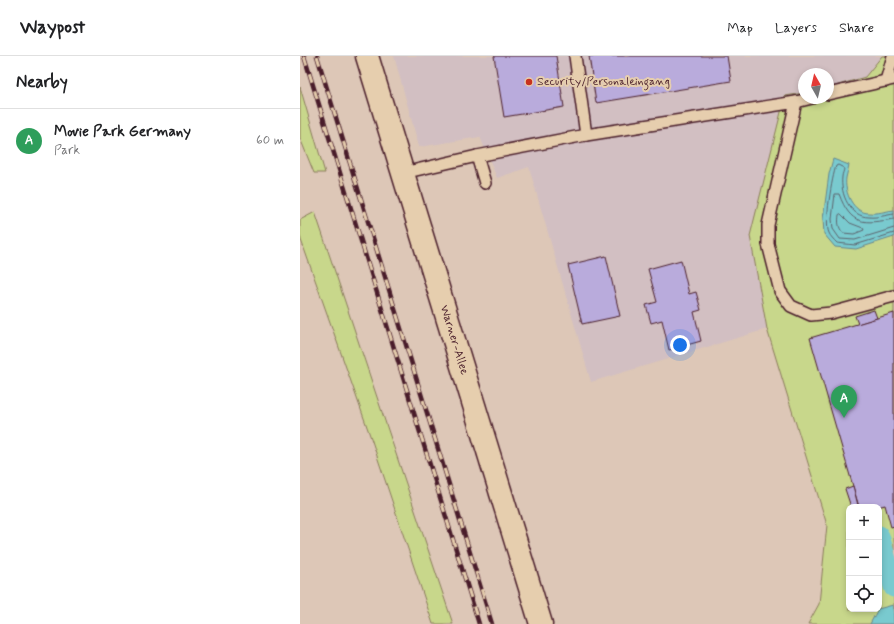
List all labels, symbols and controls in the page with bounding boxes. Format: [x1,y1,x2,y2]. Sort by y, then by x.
text: Waypost [20,15,85,40]
text: Map [727,19,753,37]
text: Layers [775,19,817,37]
text: Share [839,19,874,37]
north arrow [798,68,834,104]
text: Nearby [16,71,68,93]
place label: Security/Personaleingang [537,74,670,91]
marker: Security/Personaleingang [524,77,534,87]
text: Movie Park Germany [54,122,191,142]
text: A [25,132,33,149]
text: 60 m [256,132,284,149]
text: Park [54,142,80,159]
street label: Warner-Allee [436,303,472,377]
your location [670,335,690,355]
pin: A [831,385,857,418]
map controls [846,504,882,612]
button: + [846,504,882,540]
button: − [846,540,882,576]
button: locate [846,576,882,612]

